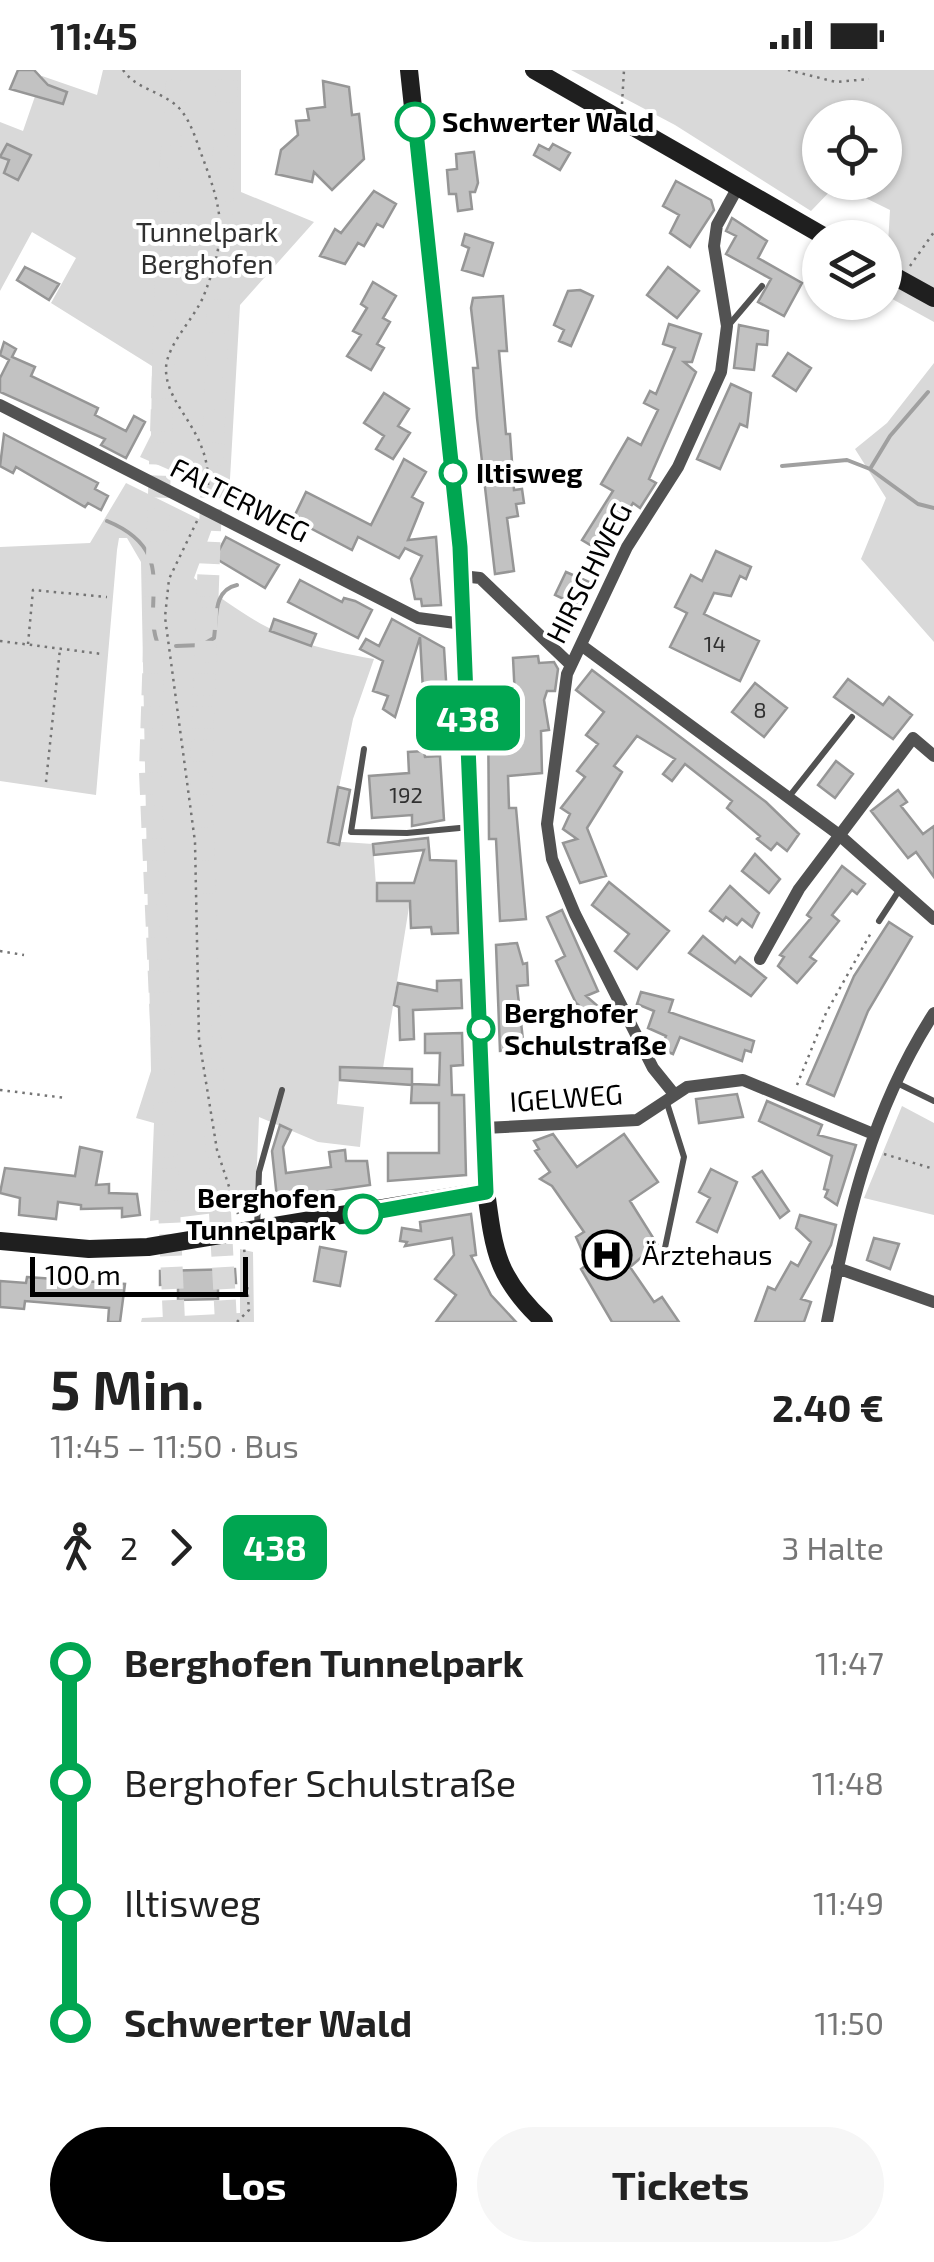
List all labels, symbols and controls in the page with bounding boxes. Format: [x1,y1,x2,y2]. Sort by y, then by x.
text: 11:45 [50,12,138,58]
map controls [802,100,902,320]
button: locate [802,100,902,200]
marker: Schwerter Wald [396,103,434,141]
place label: Schwerter Wald [442,104,654,138]
park label: Tunnelpark Berghofen [136,214,278,280]
button: layers [802,220,902,320]
street label: FALTERWEG [165,450,316,549]
place label: Iltisweg [476,455,583,489]
marker: Iltisweg [440,460,466,486]
street label: HIRSCHWEG [538,497,638,649]
house number: 14 [704,630,726,656]
line badge: 438 [410,686,526,750]
house number: 8 [753,696,767,722]
text: 438 [436,697,500,739]
house number: 192 [389,781,423,807]
place label: Berghofer Schulstraße [504,995,667,1061]
marker: Berghofer Schulstraße [468,1016,494,1042]
street label: IGELWEG [508,1076,624,1118]
place label: Berghofen Tunnelpark [186,1180,336,1246]
marker: Berghofen Tunnelpark [344,1195,382,1233]
hospital icon: Ärztehaus [581,1229,633,1281]
place label: Ärztehaus [642,1237,772,1271]
scale bar [30,1252,248,1296]
text: 100 m [45,1257,121,1291]
text: 5 Min. [50,1355,204,1421]
text: 2.40 € [772,1384,884,1430]
text: 11:45 – 11:50 · Bus [50,1426,299,1464]
icon: walk [50,1520,105,1575]
icon: forward [153,1520,208,1575]
text: 438 [243,1526,307,1568]
text: 2 [120,1528,138,1566]
text: 3 Halte [781,1528,884,1566]
text: Berghofen Tunnelpark [124,1639,524,1685]
text: 11:47 [815,1643,884,1681]
text: Berghofer Schulstraße [124,1759,516,1805]
text: 11:48 [812,1763,884,1801]
text: Iltisweg [124,1879,261,1925]
text: 11:49 [813,1883,884,1921]
text: Schwerter Wald [124,1999,412,2045]
text: 11:50 [815,2003,884,2041]
button: Los [50,2127,457,2242]
button: Tickets [477,2127,884,2242]

